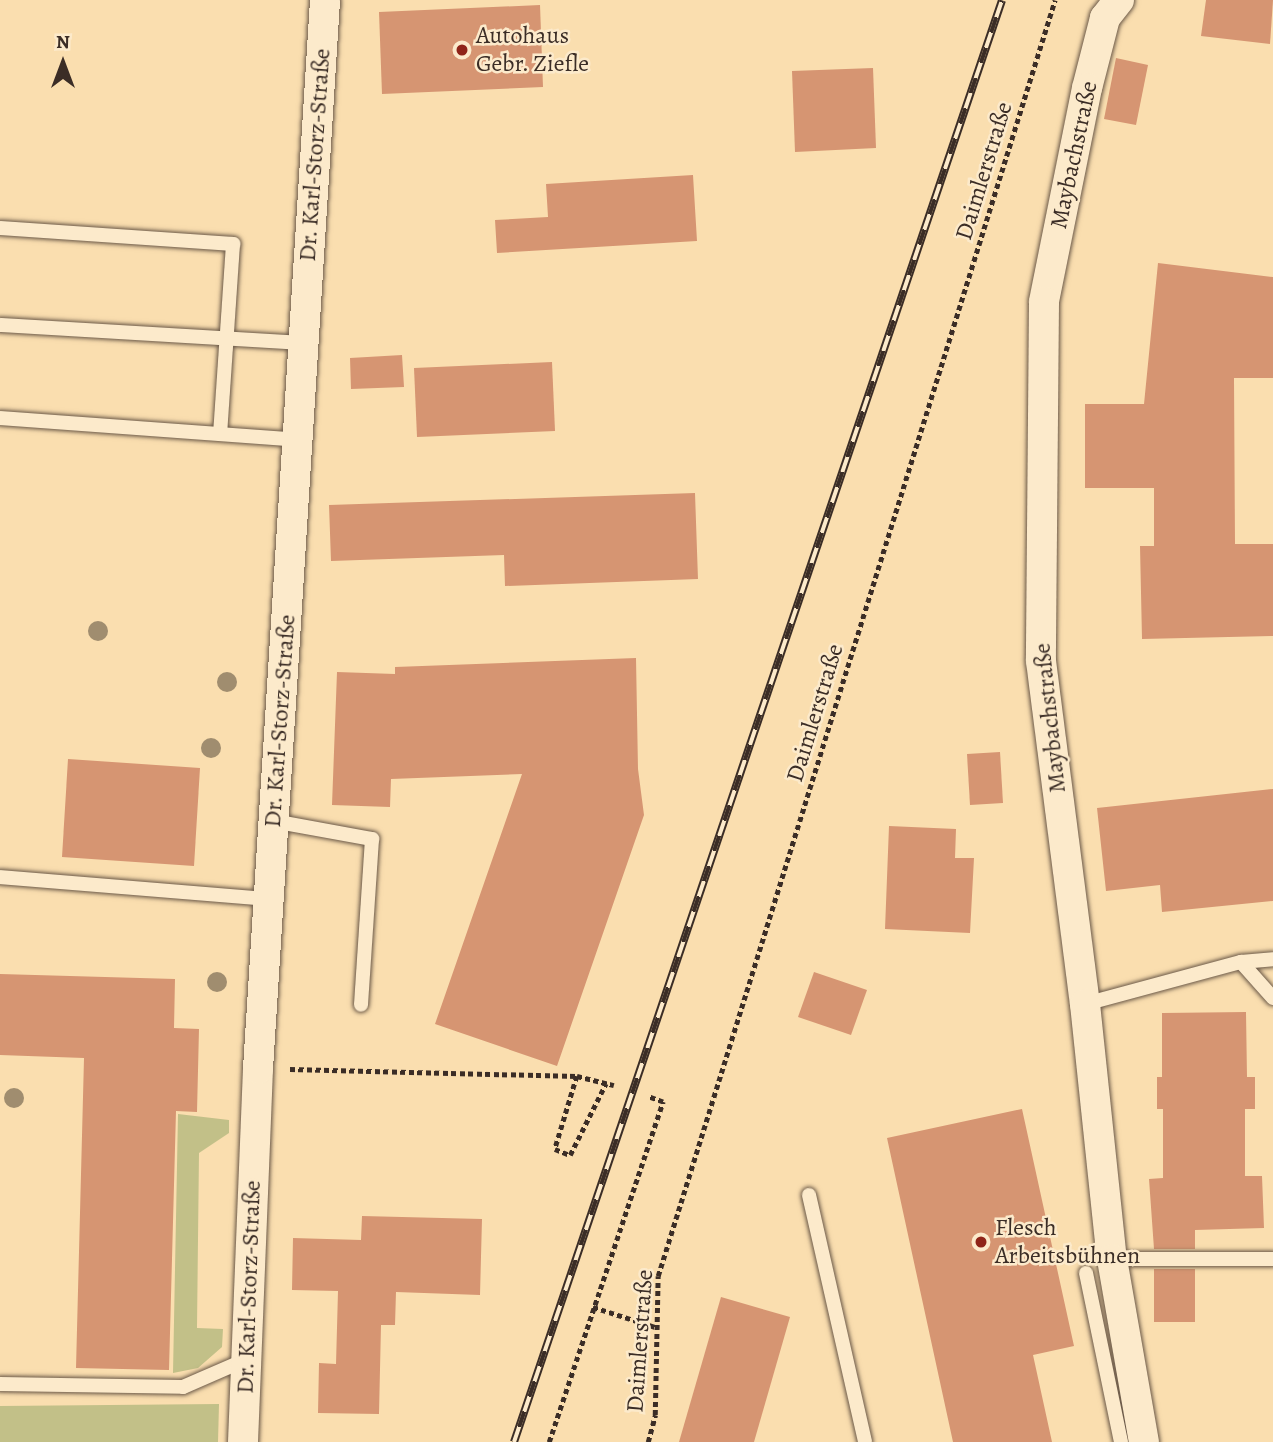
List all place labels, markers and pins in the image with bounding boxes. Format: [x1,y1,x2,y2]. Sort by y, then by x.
place label: Autohaus Gebr. Ziefle [476,22,589,78]
marker: Autohaus Gebr. Ziefle [454,42,470,58]
place label: Flesch Arbeitsbühnen [995,1214,1140,1270]
marker: Flesch Arbeitsbühnen [973,1234,989,1250]

